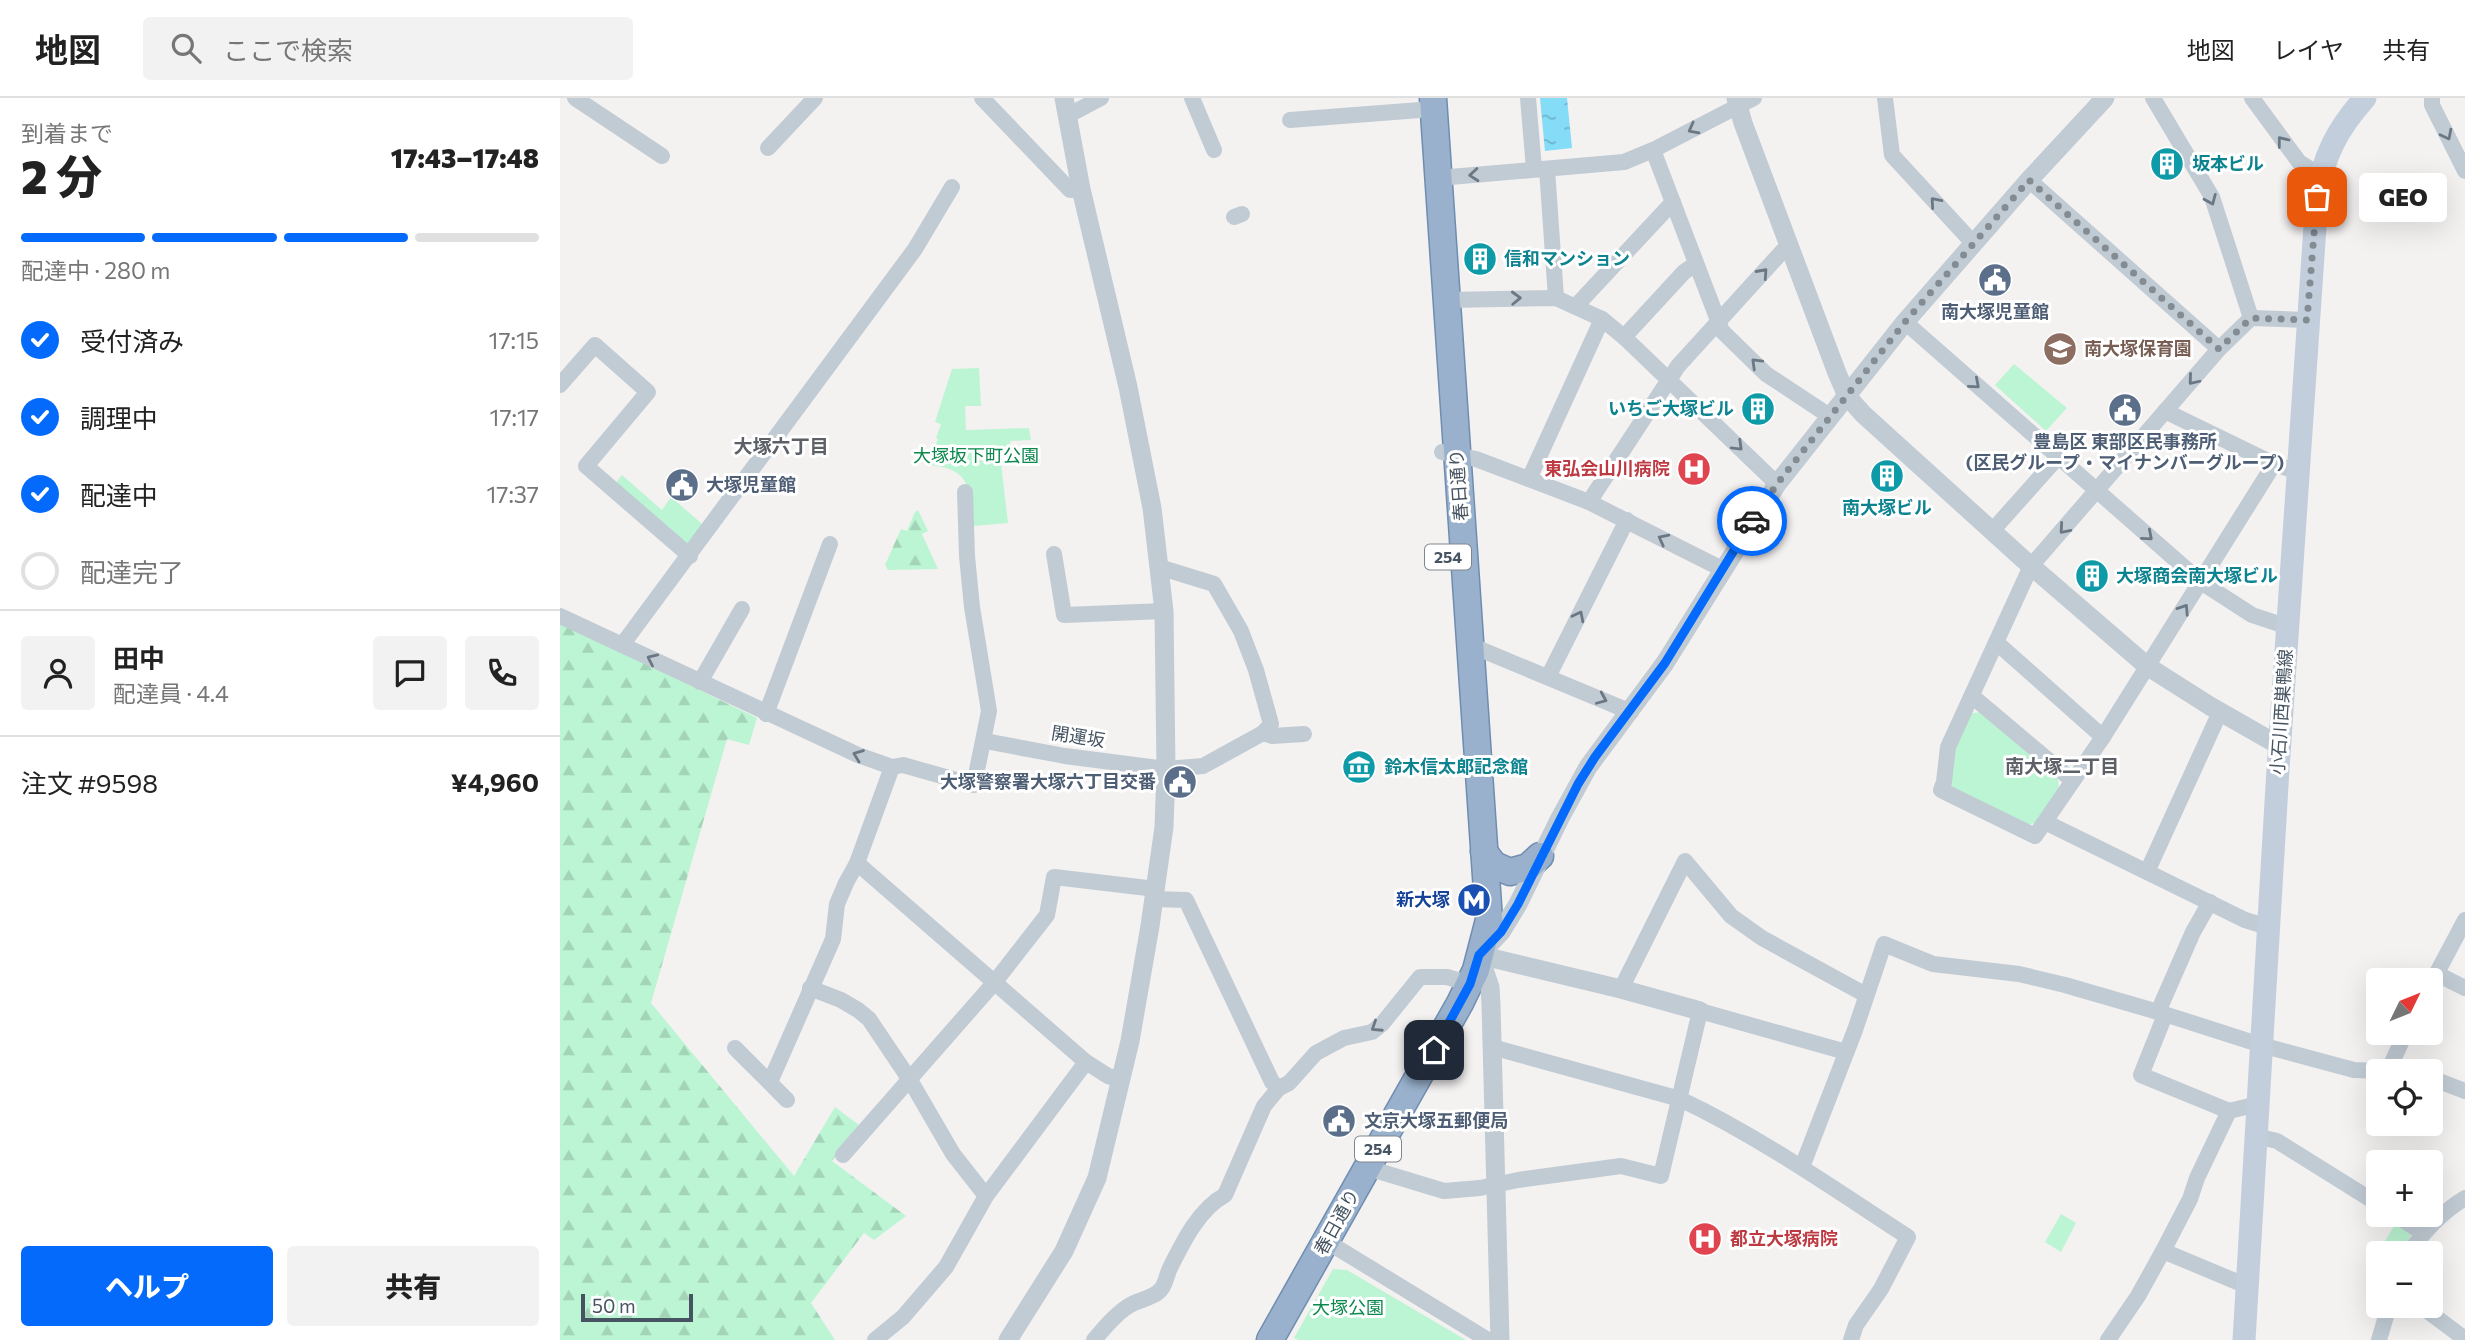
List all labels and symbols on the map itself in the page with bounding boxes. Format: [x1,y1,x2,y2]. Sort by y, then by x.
one-way arrow [1688,121,1700,134]
one-way arrow [2438,128,2452,140]
one-way arrow [2278,136,2291,148]
building icon: 坂本ビル [2148,145,2186,183]
place label: 坂本ビル [2192,152,2264,174]
one-way arrow [1468,167,1479,182]
pin [2287,167,2347,227]
callout: GEO [2359,172,2446,222]
one-way arrow [2203,193,2217,205]
one-way arrow [1931,197,1943,210]
building icon: 信和マンション [1461,240,1499,278]
place label: 信和マンション [1504,247,1630,269]
public building icon: 南大塚児童館 [1976,261,2014,299]
one-way arrow [1755,268,1768,281]
one-way arrow [1511,290,1522,305]
place label: 南大塚児童館 [1941,300,2049,322]
school or university icon: 南大塚保育園 [2041,330,2079,368]
place label: 南大塚保育園 [2084,337,2192,359]
one-way arrow [1751,359,1764,372]
one-way arrow [2188,373,2201,385]
one-way arrow [1967,376,1980,388]
building icon: いちご大塚ビル [1739,390,1777,428]
public building icon: 豊島区 東部区民事務所 (区民グループ・マイナンバーグループ) [2106,391,2144,429]
place label: いちご大塚ビル [1608,397,1734,419]
place label: 豊島区 東部区民事務所 (区民グループ・マイナンバーグループ) [1966,430,2284,473]
district label: 大塚六丁目 [733,434,829,457]
one-way arrow [1729,438,1742,451]
park label: 大塚坂下町公園 [913,444,1039,466]
street label: 春日通り [1445,448,1471,522]
hospital icon: 東弘会山川病院 [1675,450,1713,488]
place label: 東弘会山川病院 [1544,457,1670,479]
building icon: 南大塚ビル [1868,457,1906,495]
public building icon: 大塚児童館 [663,466,701,504]
place label: 大塚児童館 [706,473,796,495]
courier [1717,486,1787,556]
place label: 南大塚ビル [1842,496,1932,518]
one-way arrow [2060,520,2072,533]
one-way arrow [2140,528,2153,540]
one-way arrow [1658,534,1671,547]
road number: 254 [1425,544,1471,570]
building icon: 大塚商会南大塚ビル [2073,557,2111,595]
place label: 大塚商会南大塚ビル [2116,564,2278,586]
one-way arrow [2176,603,2189,616]
one-way arrow [1570,611,1584,623]
street label: 小石川西巣鴨線 [2266,648,2296,776]
one-way arrow [647,653,659,667]
one-way arrow [1595,691,1607,705]
street label: 開運坂 [1050,721,1107,751]
museum icon: 鈴木信太郎記念館 [1340,748,1378,786]
one-way arrow [853,749,865,763]
district label: 南大塚二丁目 [2005,754,2119,777]
place label: 鈴木信太郎記念館 [1384,755,1528,777]
public building icon: 大塚警察署大塚六丁目交番 [1161,763,1199,801]
place label: 大塚警察署大塚六丁目交番 [940,770,1156,792]
metro station icon: 新大塚 [1455,881,1493,919]
place label: 新大塚 [1396,888,1450,910]
north arrow [2366,968,2443,1045]
one-way arrow [1371,1019,1384,1031]
pin [1404,1020,1464,1080]
public building icon: 文京大塚五郵便局 [1320,1102,1358,1140]
place label: 文京大塚五郵便局 [1364,1109,1508,1131]
road number: 254 [1355,1136,1401,1162]
street label: 春日通り [1309,1185,1363,1258]
hospital icon: 都立大塚病院 [1686,1220,1724,1258]
place label: 都立大塚病院 [1730,1227,1838,1249]
scale bar [581,1291,693,1323]
park label: 大塚公園 [1312,1296,1384,1318]

